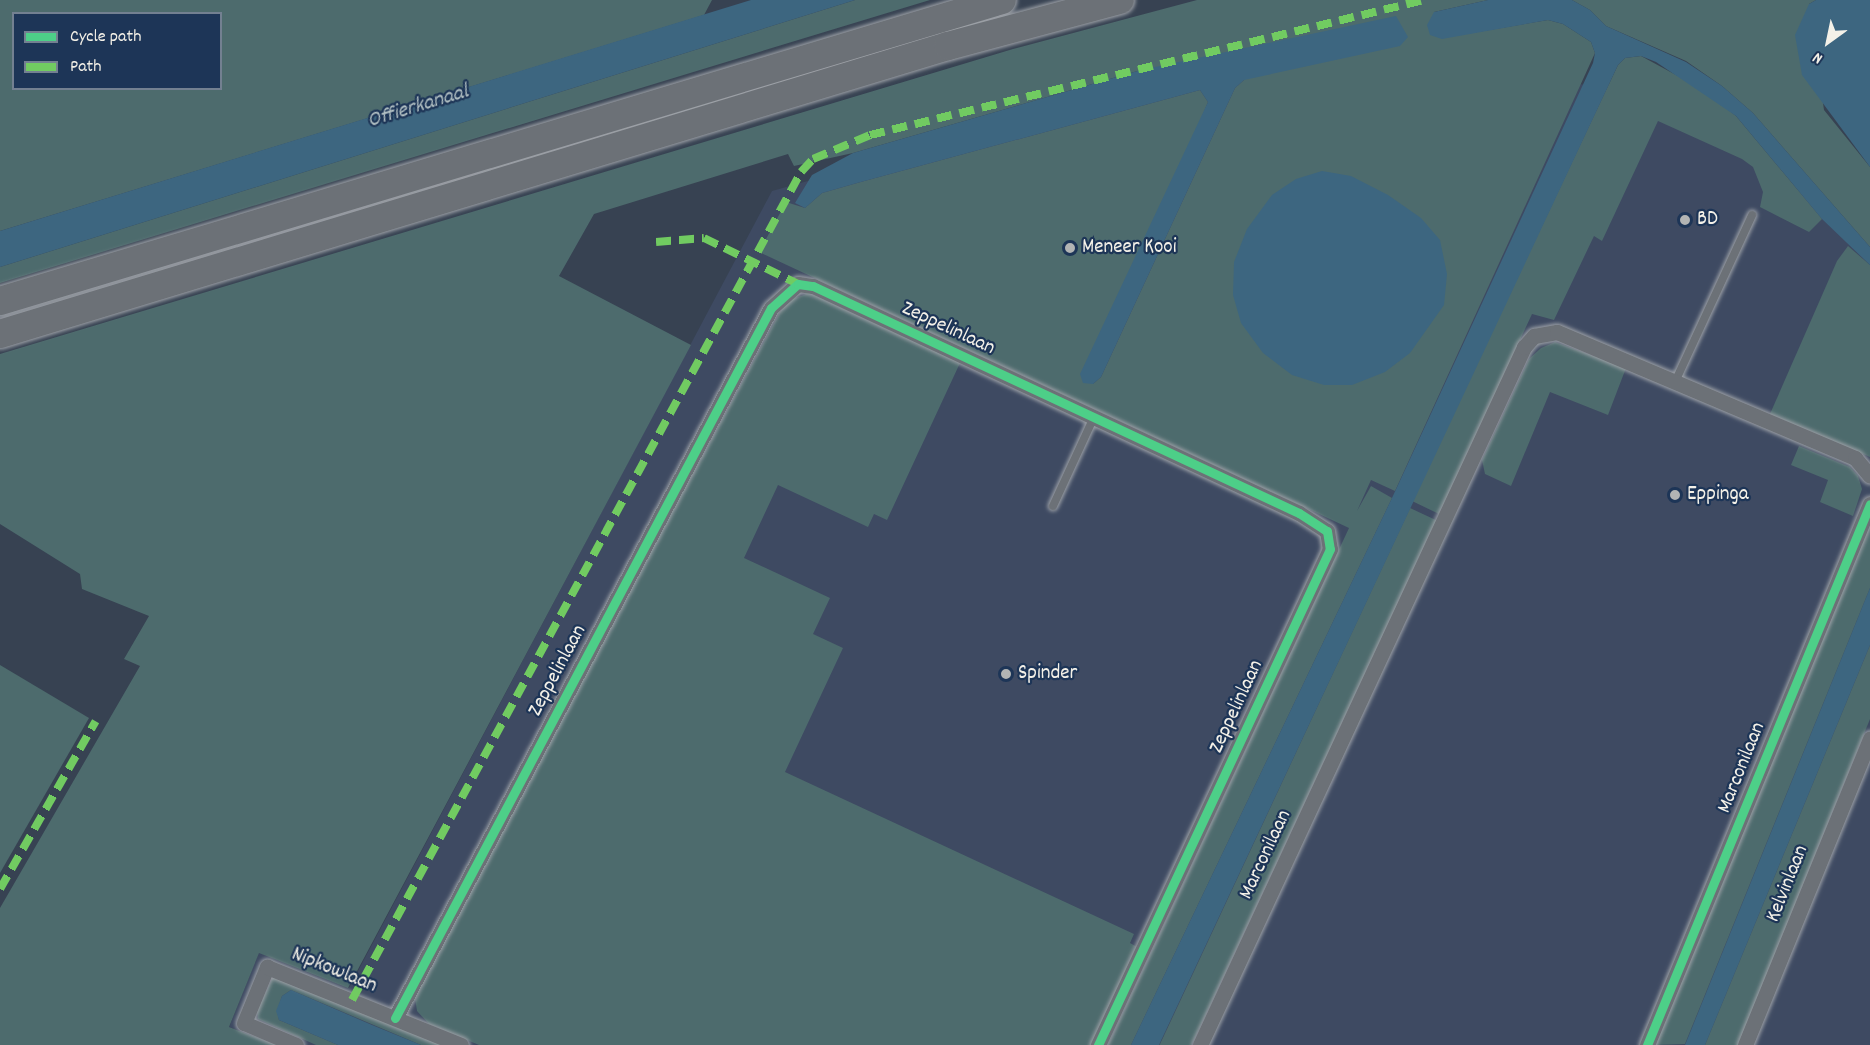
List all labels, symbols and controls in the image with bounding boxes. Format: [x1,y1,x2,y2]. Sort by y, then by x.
legend [12,12,222,90]
north arrow [1798,12,1858,72]
text: Cycle path [70,25,141,50]
text: N [1808,46,1828,69]
text: Path [70,55,102,80]
water label: Offierkanaal [364,79,472,135]
place label: BD [1697,207,1718,233]
marker: BD [1678,213,1692,227]
place label: Meneer Kooi [1082,235,1177,261]
marker: Meneer Kooi [1063,241,1077,255]
street label: Zeppelinlaan [897,296,999,362]
place label: Eppinga [1687,482,1748,508]
marker: Eppinga [1668,488,1682,502]
street label: Zeppelinlaan [523,621,593,721]
street label: Zeppelinlaan [1204,656,1270,758]
place label: Spinder [1018,661,1077,687]
marker: Spinder [999,667,1013,681]
street label: Marconilaan [1712,719,1772,817]
street label: Marconilaan [1234,806,1298,904]
street label: Kelvinlaan [1761,842,1815,926]
street label: Nipkowlaan [288,943,380,999]

